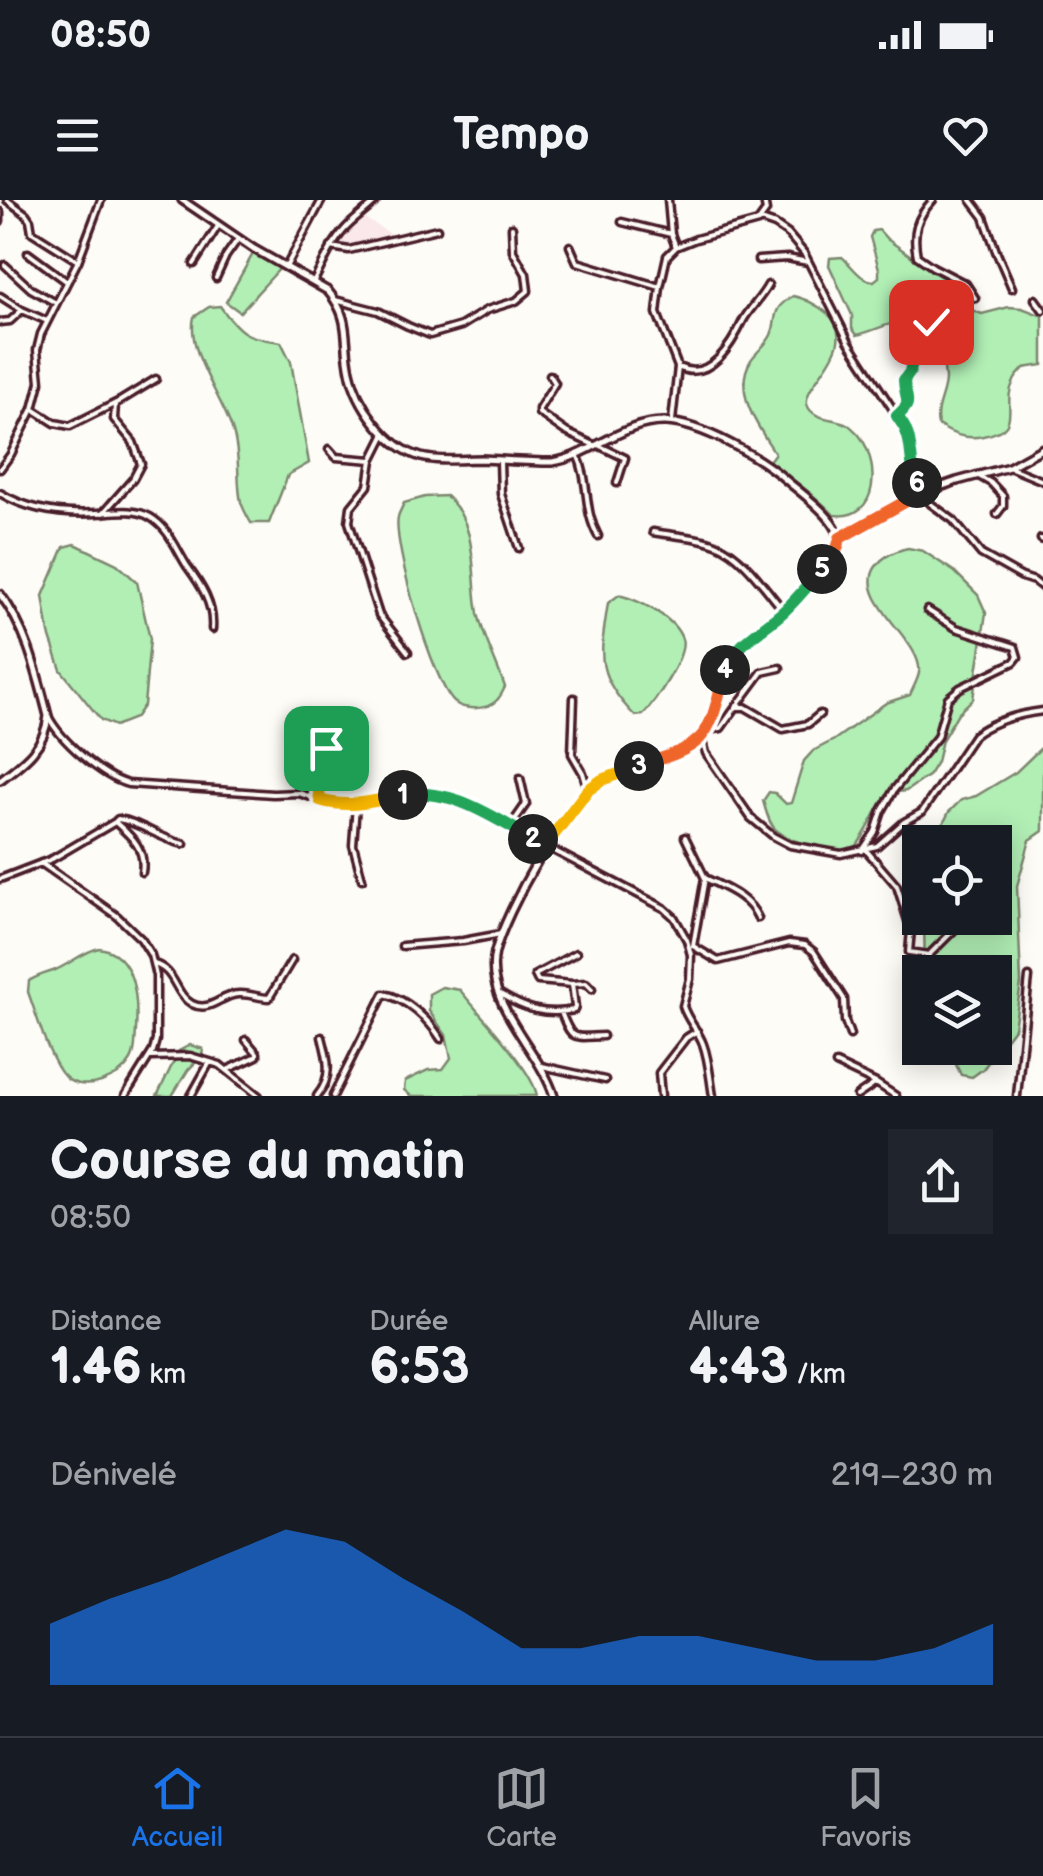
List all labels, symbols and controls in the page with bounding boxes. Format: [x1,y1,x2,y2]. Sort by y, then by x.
text: 08:50 [50,13,151,58]
icon: menu [50,108,105,163]
text: Tempo [453,108,590,163]
icon: heart [938,108,993,163]
pin [889,280,974,365]
icon: check [904,295,959,350]
pin: 6 [892,458,942,508]
text: 6 [909,466,925,499]
pin: 5 [797,544,847,594]
text: 5 [814,552,830,585]
pin: 4 [700,645,750,695]
text: 4 [717,653,733,686]
pin [284,706,369,791]
icon: arrive [299,721,354,776]
pin: 3 [614,741,664,791]
text: 3 [631,749,647,782]
pin: 1 [378,770,428,820]
text: 1 [397,778,409,811]
pin: 2 [508,814,558,864]
text: 2 [525,822,541,855]
map controls [902,825,1012,1065]
button: locate [902,825,1012,935]
button: layers [902,955,1012,1065]
text: Course du matin [50,1128,466,1195]
button: share [888,1129,993,1234]
text: 08:50 [50,1199,131,1238]
text: Distance [50,1305,162,1338]
text: Durée [369,1305,448,1338]
text: Allure [689,1305,760,1338]
text: 1.46 [50,1338,142,1398]
text: 6:53 [369,1338,470,1398]
text: 4:43 [689,1338,789,1398]
text: km [142,1358,186,1391]
text: /km [789,1358,846,1391]
text: Dénivelé [50,1456,177,1495]
text: 219–230 m [831,1456,993,1495]
tab: Accueil [132,1761,223,1854]
tab: Carte [486,1761,557,1854]
tab: Favoris [820,1761,911,1854]

